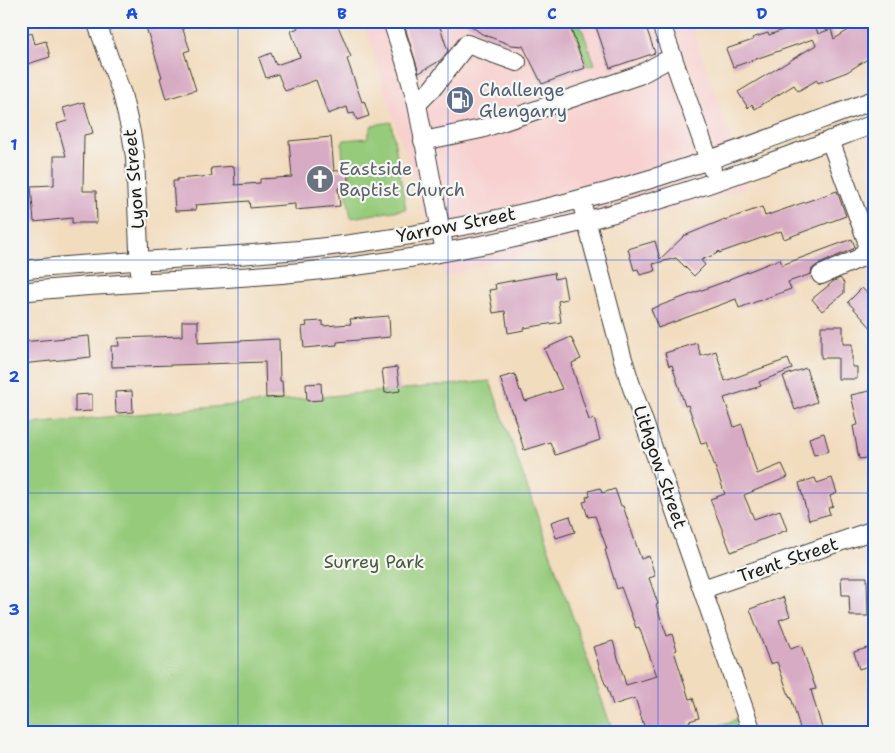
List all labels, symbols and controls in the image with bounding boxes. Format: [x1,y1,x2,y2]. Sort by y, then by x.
text: A [126,3,138,24]
text: B [337,3,347,24]
text: C [547,3,557,24]
text: D [756,3,768,24]
place label: Challenge Glengarry [479,78,567,123]
fuel station icon: Challenge Glengarry [445,85,475,115]
street label: Lyon Street [118,128,150,230]
text: 1 [10,134,18,155]
place label: Eastside Baptist Church [339,157,465,202]
church icon: Eastside Baptist Church [305,164,335,194]
street label: Yarrow Street [394,202,518,248]
text: 2 [8,366,20,387]
street label: Lithgow Street [628,402,692,532]
street label: Trent Street [735,532,842,588]
park label: Surrey Park [324,550,424,574]
text: 3 [8,599,20,620]

